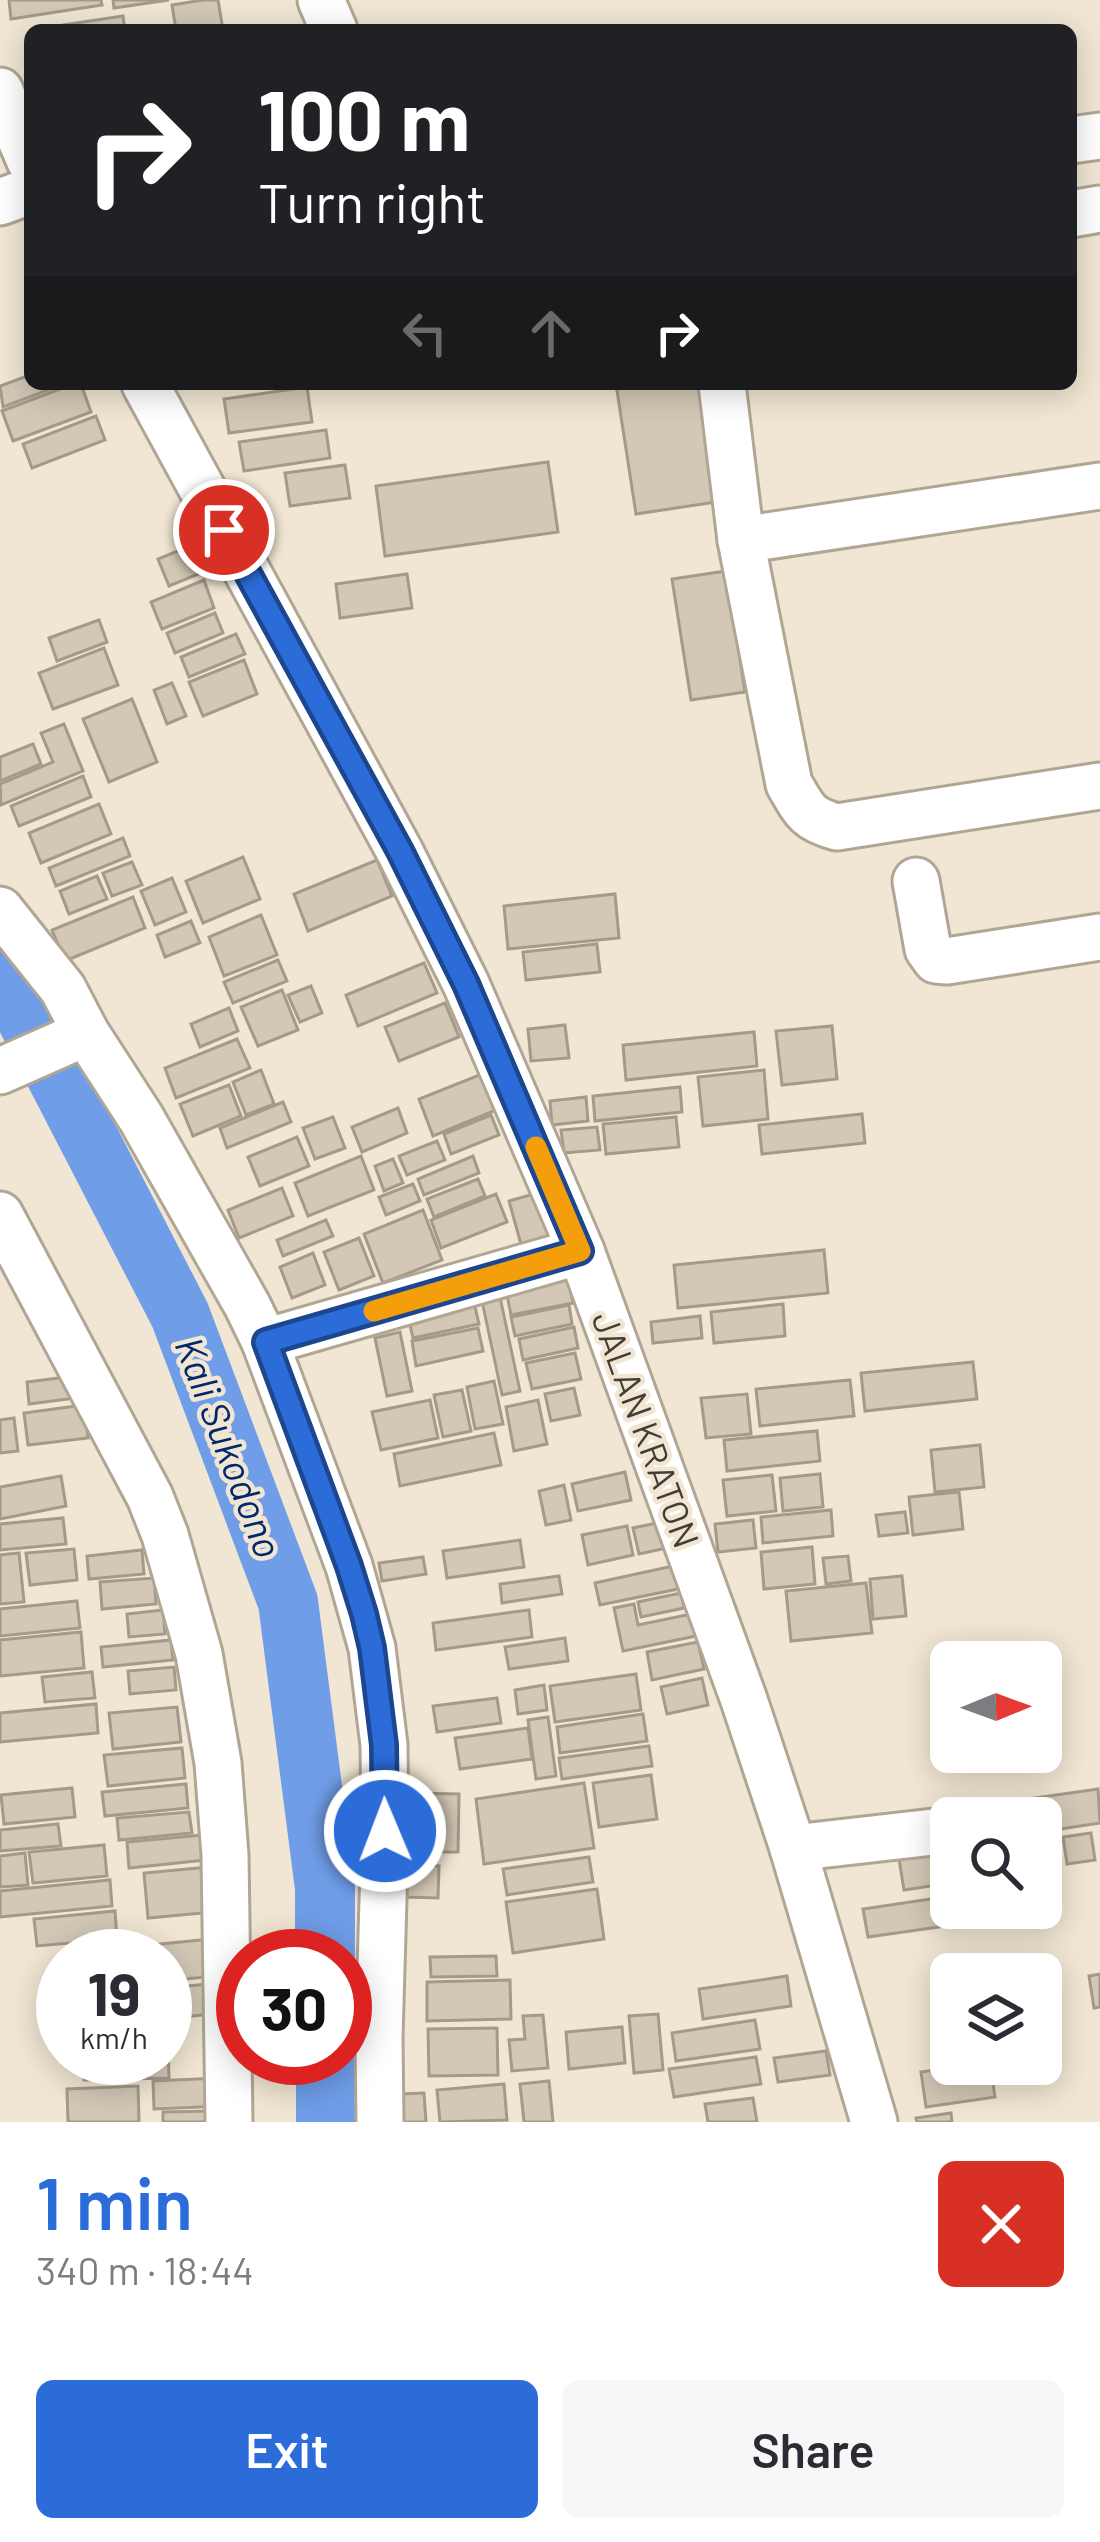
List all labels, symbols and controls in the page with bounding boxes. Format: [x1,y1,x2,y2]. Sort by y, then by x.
text: 100 m [258,67,470,168]
icon: right [60,72,216,228]
text: Turn right [258,169,486,234]
icon: left [392,300,458,366]
icon: ahead [518,300,584,366]
icon: right [644,300,710,366]
pin [173,479,275,581]
icon: arrive [191,497,257,563]
street label: JALAN KRATON [584,1305,710,1553]
water label: Kali Sukodono [166,1330,294,1564]
north arrow [930,1641,1062,1773]
map controls [930,1641,1062,2085]
position arrow [322,1768,448,1894]
button: search [930,1797,1062,1929]
speed limit sign: 30 [216,1929,372,2085]
button: layers [930,1953,1062,2085]
text: 19 [87,1956,141,2028]
text: km/h [80,2019,148,2055]
text: 1 min [36,2158,193,2244]
button: close [938,2161,1064,2287]
text: 340 m · 18:44 [36,2246,254,2293]
button: Exit [36,2380,538,2518]
button: Share [562,2380,1064,2518]

